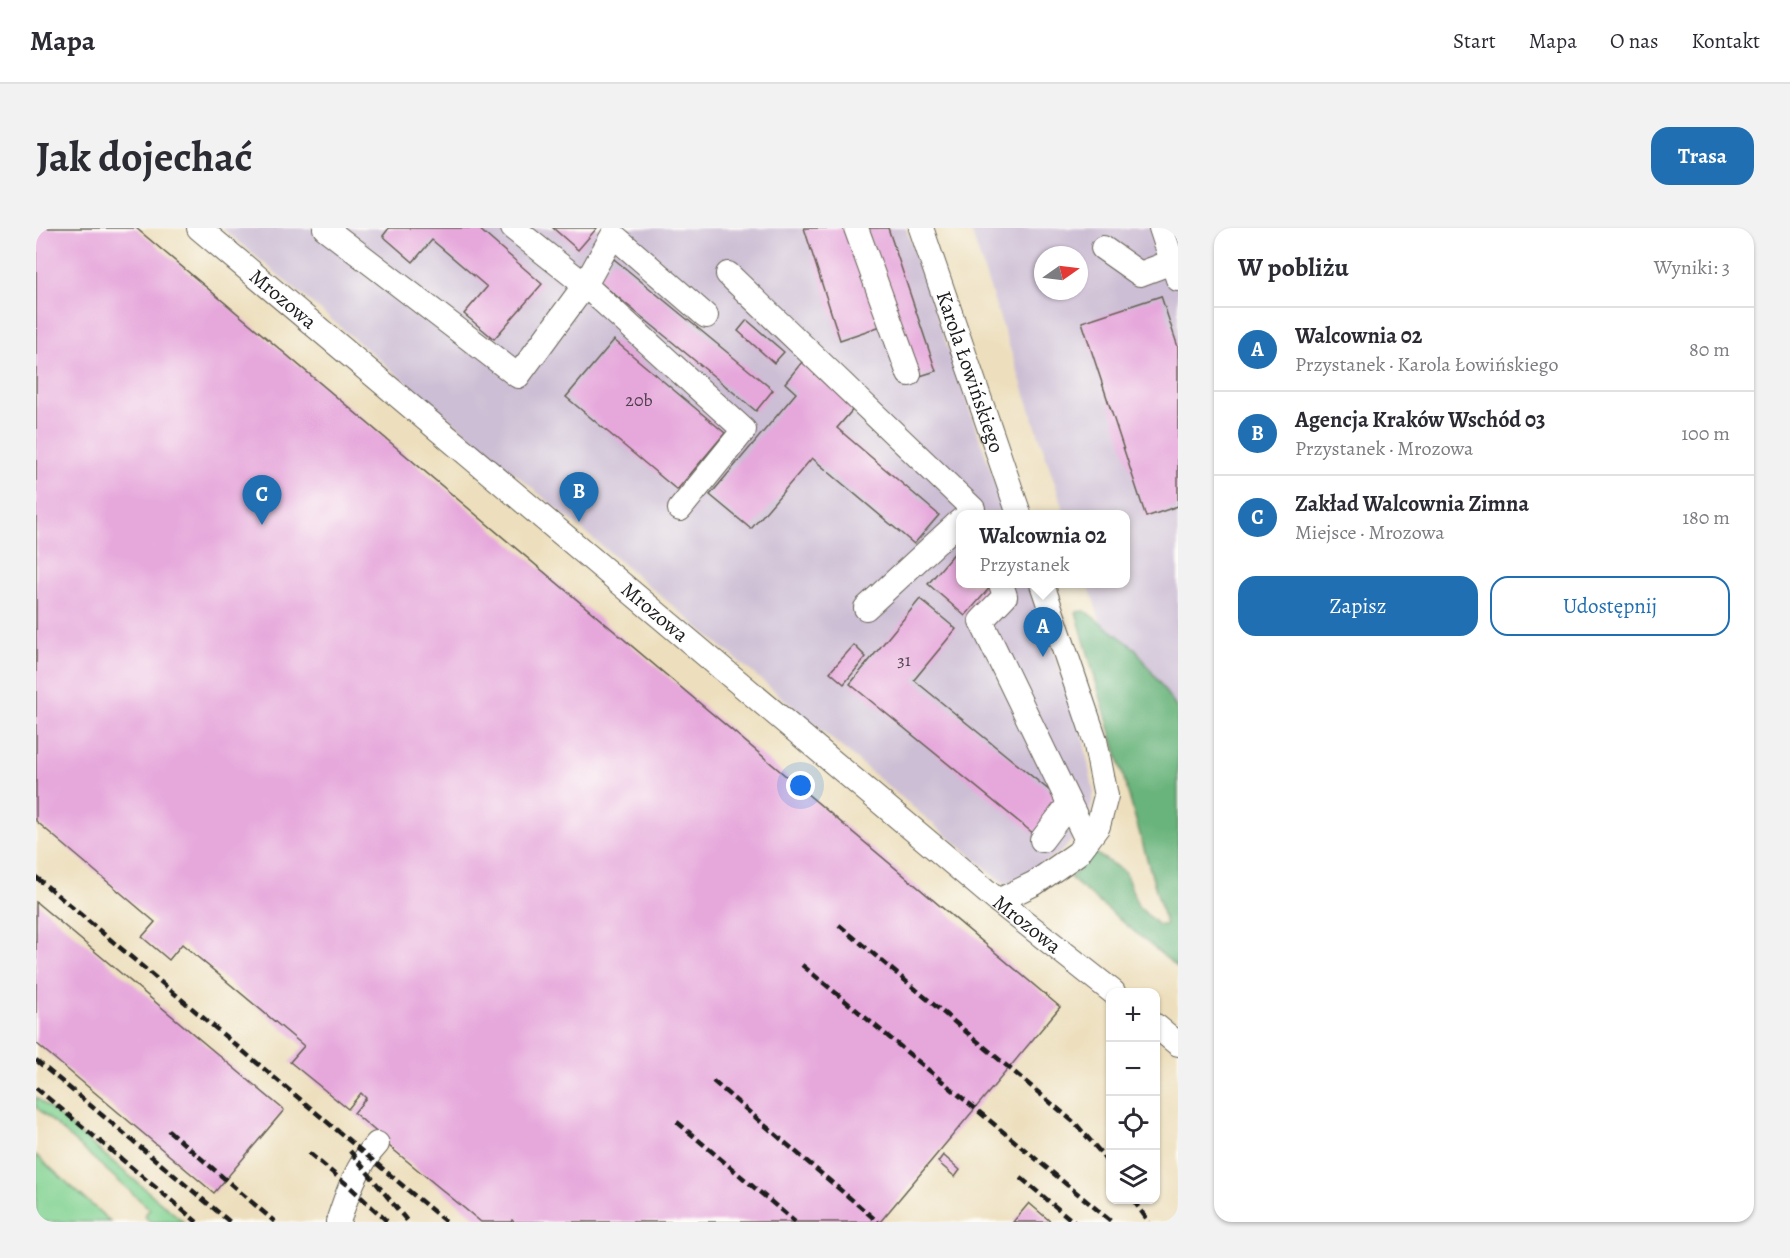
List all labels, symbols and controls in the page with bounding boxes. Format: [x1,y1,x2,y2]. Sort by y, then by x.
text: Mapa [30,22,95,60]
text: Start [1453,27,1496,55]
text: Mapa [1529,27,1577,55]
text: O nas [1610,27,1658,55]
text: Kontakt [1691,27,1760,55]
button: Trasa [1651,127,1754,185]
text: Jak dojechać [36,128,253,185]
north arrow [1034,246,1088,300]
text: W pobliżu [1238,250,1349,285]
text: Wyniki: 3 [1654,254,1730,281]
street label: Mrozowa [244,262,323,335]
street label: Karola Łowińskiego [930,287,1011,456]
text: Walcownia 02 [1295,321,1422,351]
text: A [1251,336,1264,363]
text: 80 m [1689,336,1730,363]
text: Przystanek · Karola Łowińskiego [1295,351,1559,378]
house number: 20b [625,388,653,412]
text: Agencja Kraków Wschód 03 [1295,405,1545,435]
text: B [1251,420,1264,447]
text: 100 m [1681,420,1730,447]
text: Przystanek · Mrozowa [1295,435,1473,462]
pin: B [560,472,598,522]
pin: C [242,476,282,525]
text: Zakład Walcownia Zimna [1295,489,1529,519]
text: C [1251,504,1264,531]
text: 180 m [1682,504,1730,531]
popup [956,510,1130,588]
text: Miejsce · Mrozowa [1295,519,1445,546]
text: Walcownia 02 [979,521,1107,551]
text: Przystanek [979,551,1070,578]
street label: Mrozowa [615,575,695,649]
button: Zapisz [1238,576,1478,636]
button: Udostępnij [1490,576,1730,636]
pin: A [1024,608,1062,657]
house number: 31 [897,648,911,672]
your location [786,771,815,800]
street label: Mrozowa [987,888,1067,960]
map controls [1106,988,1160,1204]
button: + [1106,988,1160,1042]
button: − [1106,1042,1160,1096]
button: locate [1106,1096,1160,1150]
button: layers [1106,1150,1160,1204]

